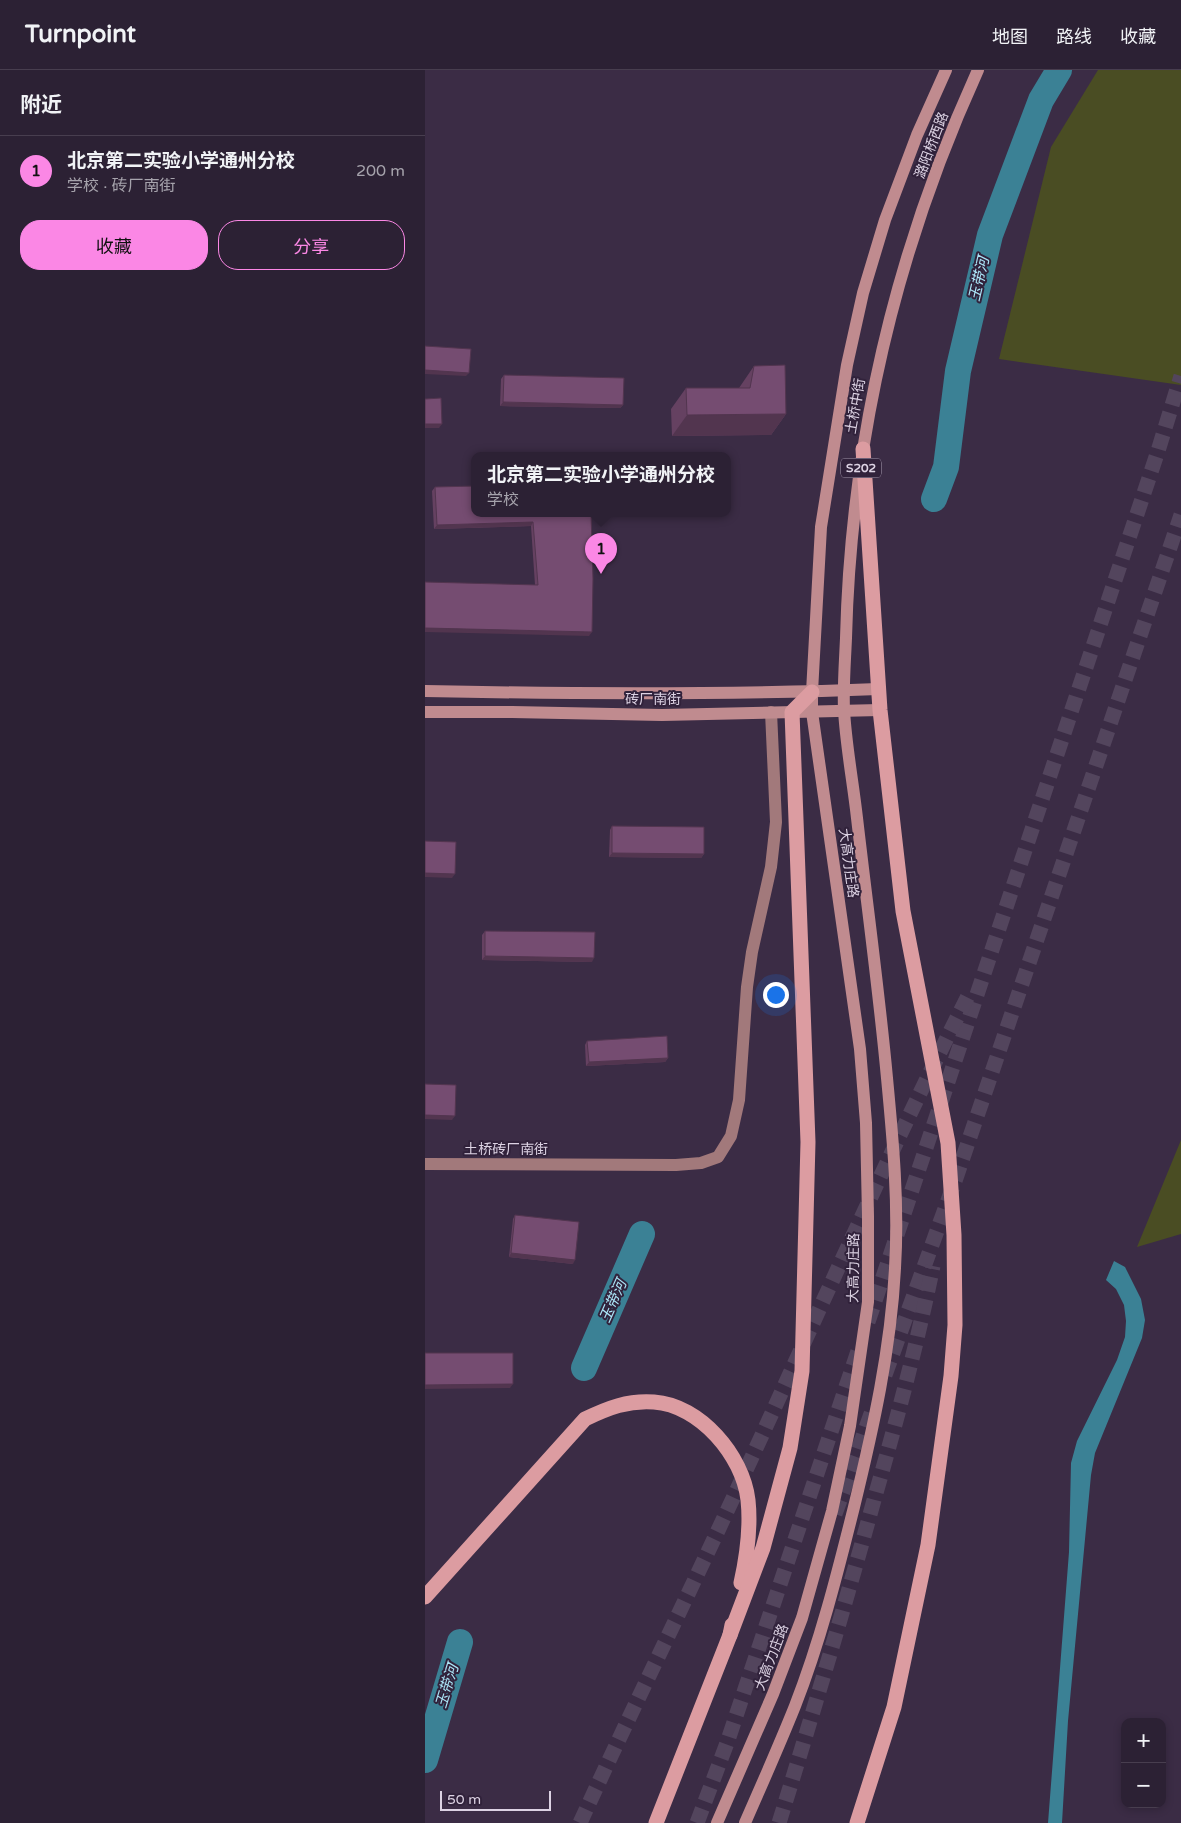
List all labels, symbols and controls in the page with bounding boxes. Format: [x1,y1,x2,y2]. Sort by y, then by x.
text: Turnpoint [25,20,136,49]
text: 地图 [992,26,1028,48]
text: 路线 [1056,26,1092,48]
text: 收藏 [1120,26,1156,48]
text: 附近 [20,93,62,118]
street label: 潞阳桥西路 [911,109,952,181]
text: 北京第二实验小学通州分校 [67,150,295,172]
text: 1 [31,161,41,181]
text: 200 m [356,161,405,181]
text: 学校 · 砖厂南街 [67,176,175,196]
button: 收藏 [20,220,208,270]
button: 分享 [218,220,405,270]
water label: 玉带河 [965,252,994,303]
street label: 土桥中街 [842,377,869,435]
popup [471,452,731,517]
road number: S202 [841,458,881,478]
text: 北京第二实验小学通州分校 [487,464,715,486]
text: 学校 [487,490,519,510]
pin: 1 [585,533,617,574]
street label: 砖厂南街 [625,691,681,708]
street label: 大高力庄路 [835,827,862,899]
your location [763,982,789,1008]
street label: 土桥砖厂南街 [464,1141,548,1158]
street label: 大高力庄路 [844,1233,863,1303]
water label: 玉带河 [596,1274,632,1325]
street label: 大高力庄路 [751,1621,792,1693]
water label: 玉带河 [432,1659,463,1710]
map controls [1121,1718,1166,1808]
button: + [1121,1718,1166,1763]
button: − [1121,1763,1166,1808]
scale bar [440,1788,551,1811]
text: 50 m [447,1791,481,1808]

